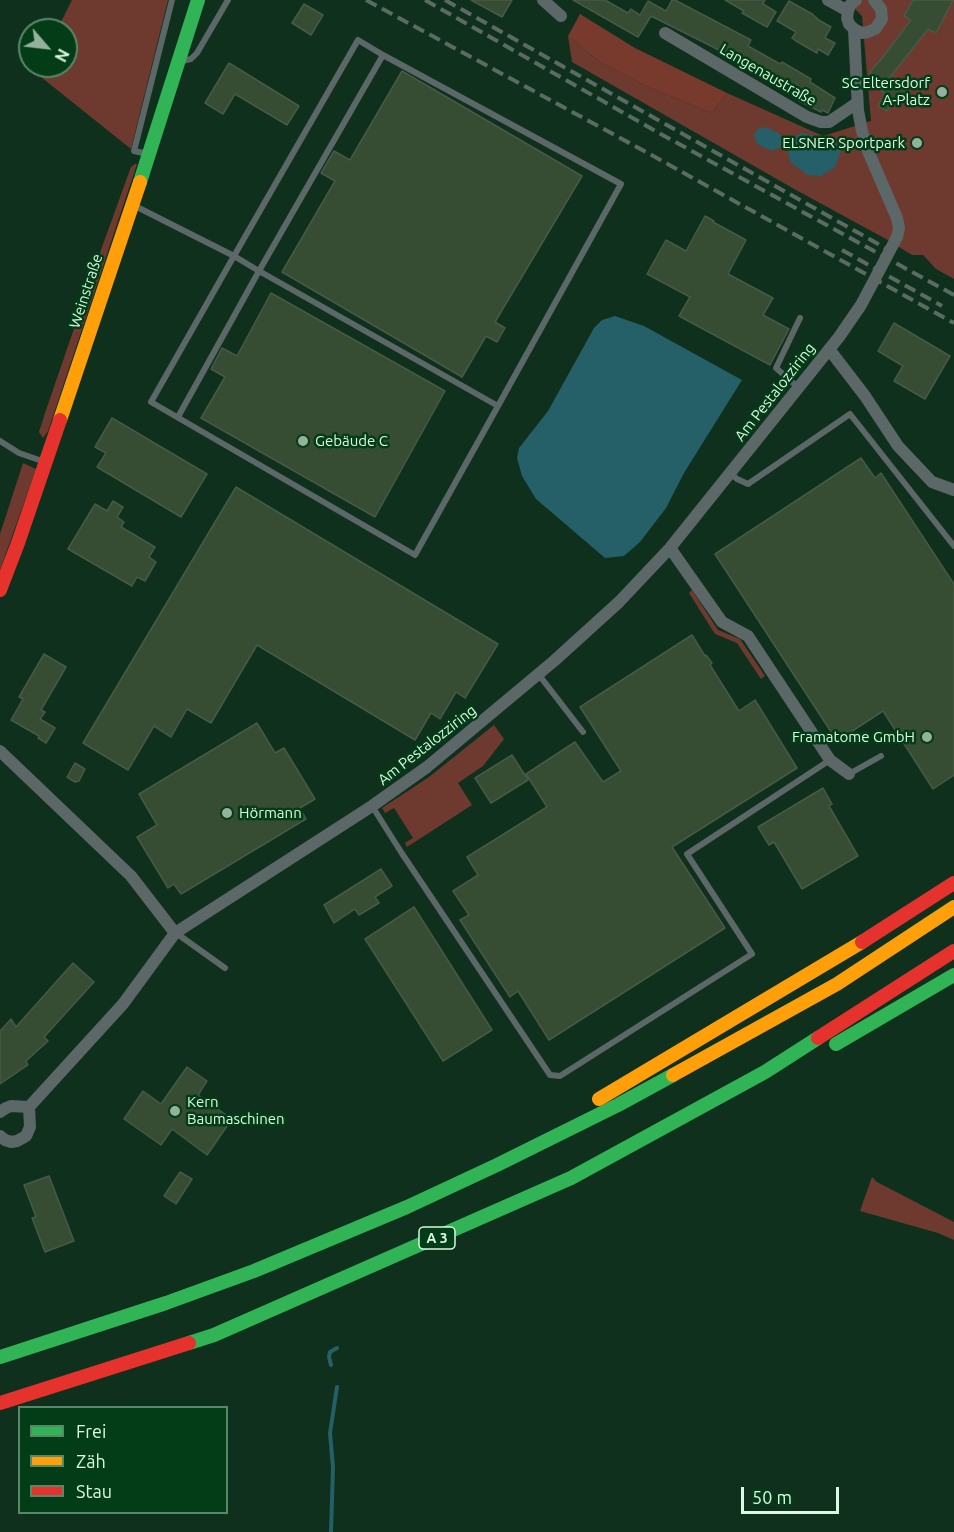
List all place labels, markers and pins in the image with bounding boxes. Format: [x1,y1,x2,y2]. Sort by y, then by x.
place label: SC Eltersdorf A-Platz [842,74,930,109]
marker: SC Eltersdorf A-Platz [935,85,949,99]
place label: ELSNER Sportpark [782,134,905,152]
marker: ELSNER Sportpark [910,136,924,150]
place label: Gebäude C [315,432,388,450]
marker: Gebäude C [296,434,310,448]
place label: Framatome GmbH [792,728,915,746]
marker: Framatome GmbH [920,730,934,744]
place label: Hörmann [239,804,302,822]
marker: Hörmann [220,806,234,820]
place label: Kern Baumaschinen [187,1093,285,1128]
marker: Kern Baumaschinen [168,1104,182,1118]

